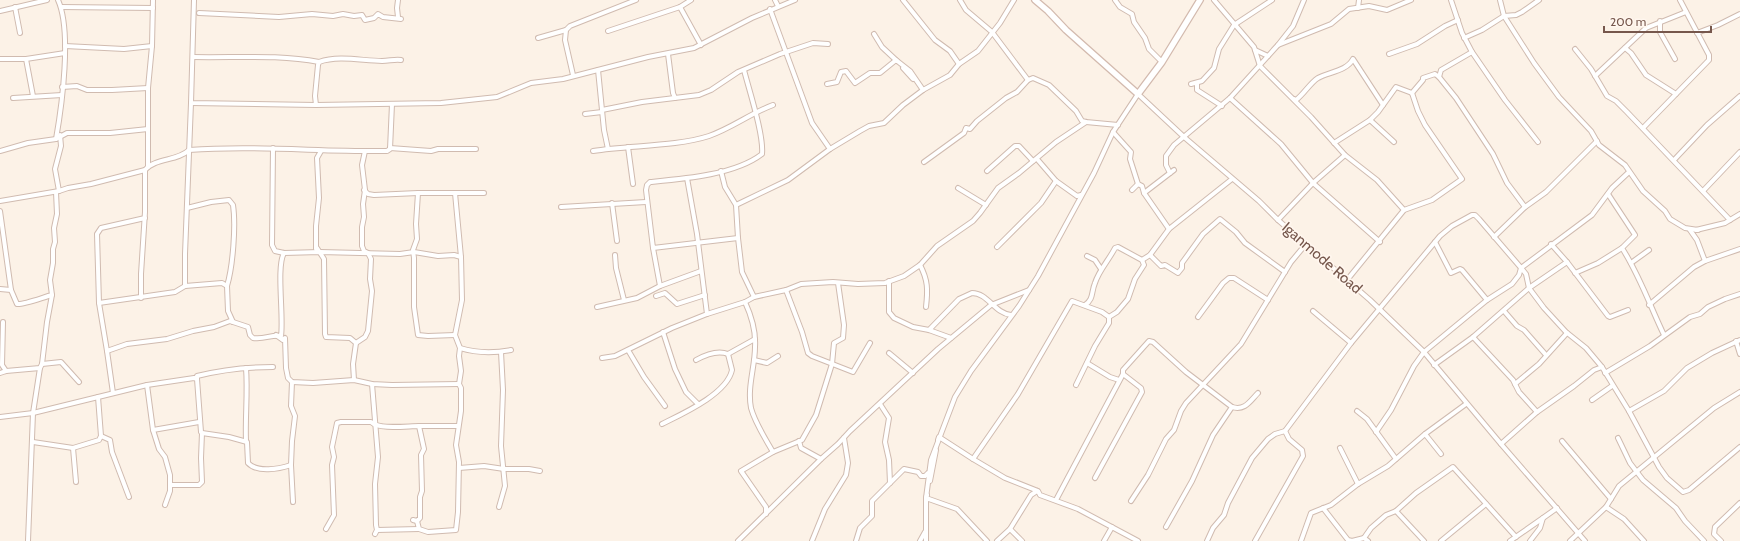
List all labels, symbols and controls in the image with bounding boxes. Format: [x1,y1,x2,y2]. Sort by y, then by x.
scale bar [1604,8,1711,34]
text: 200 m [1610,14,1646,29]
street label: Iganmode Road [1278,218,1366,298]

